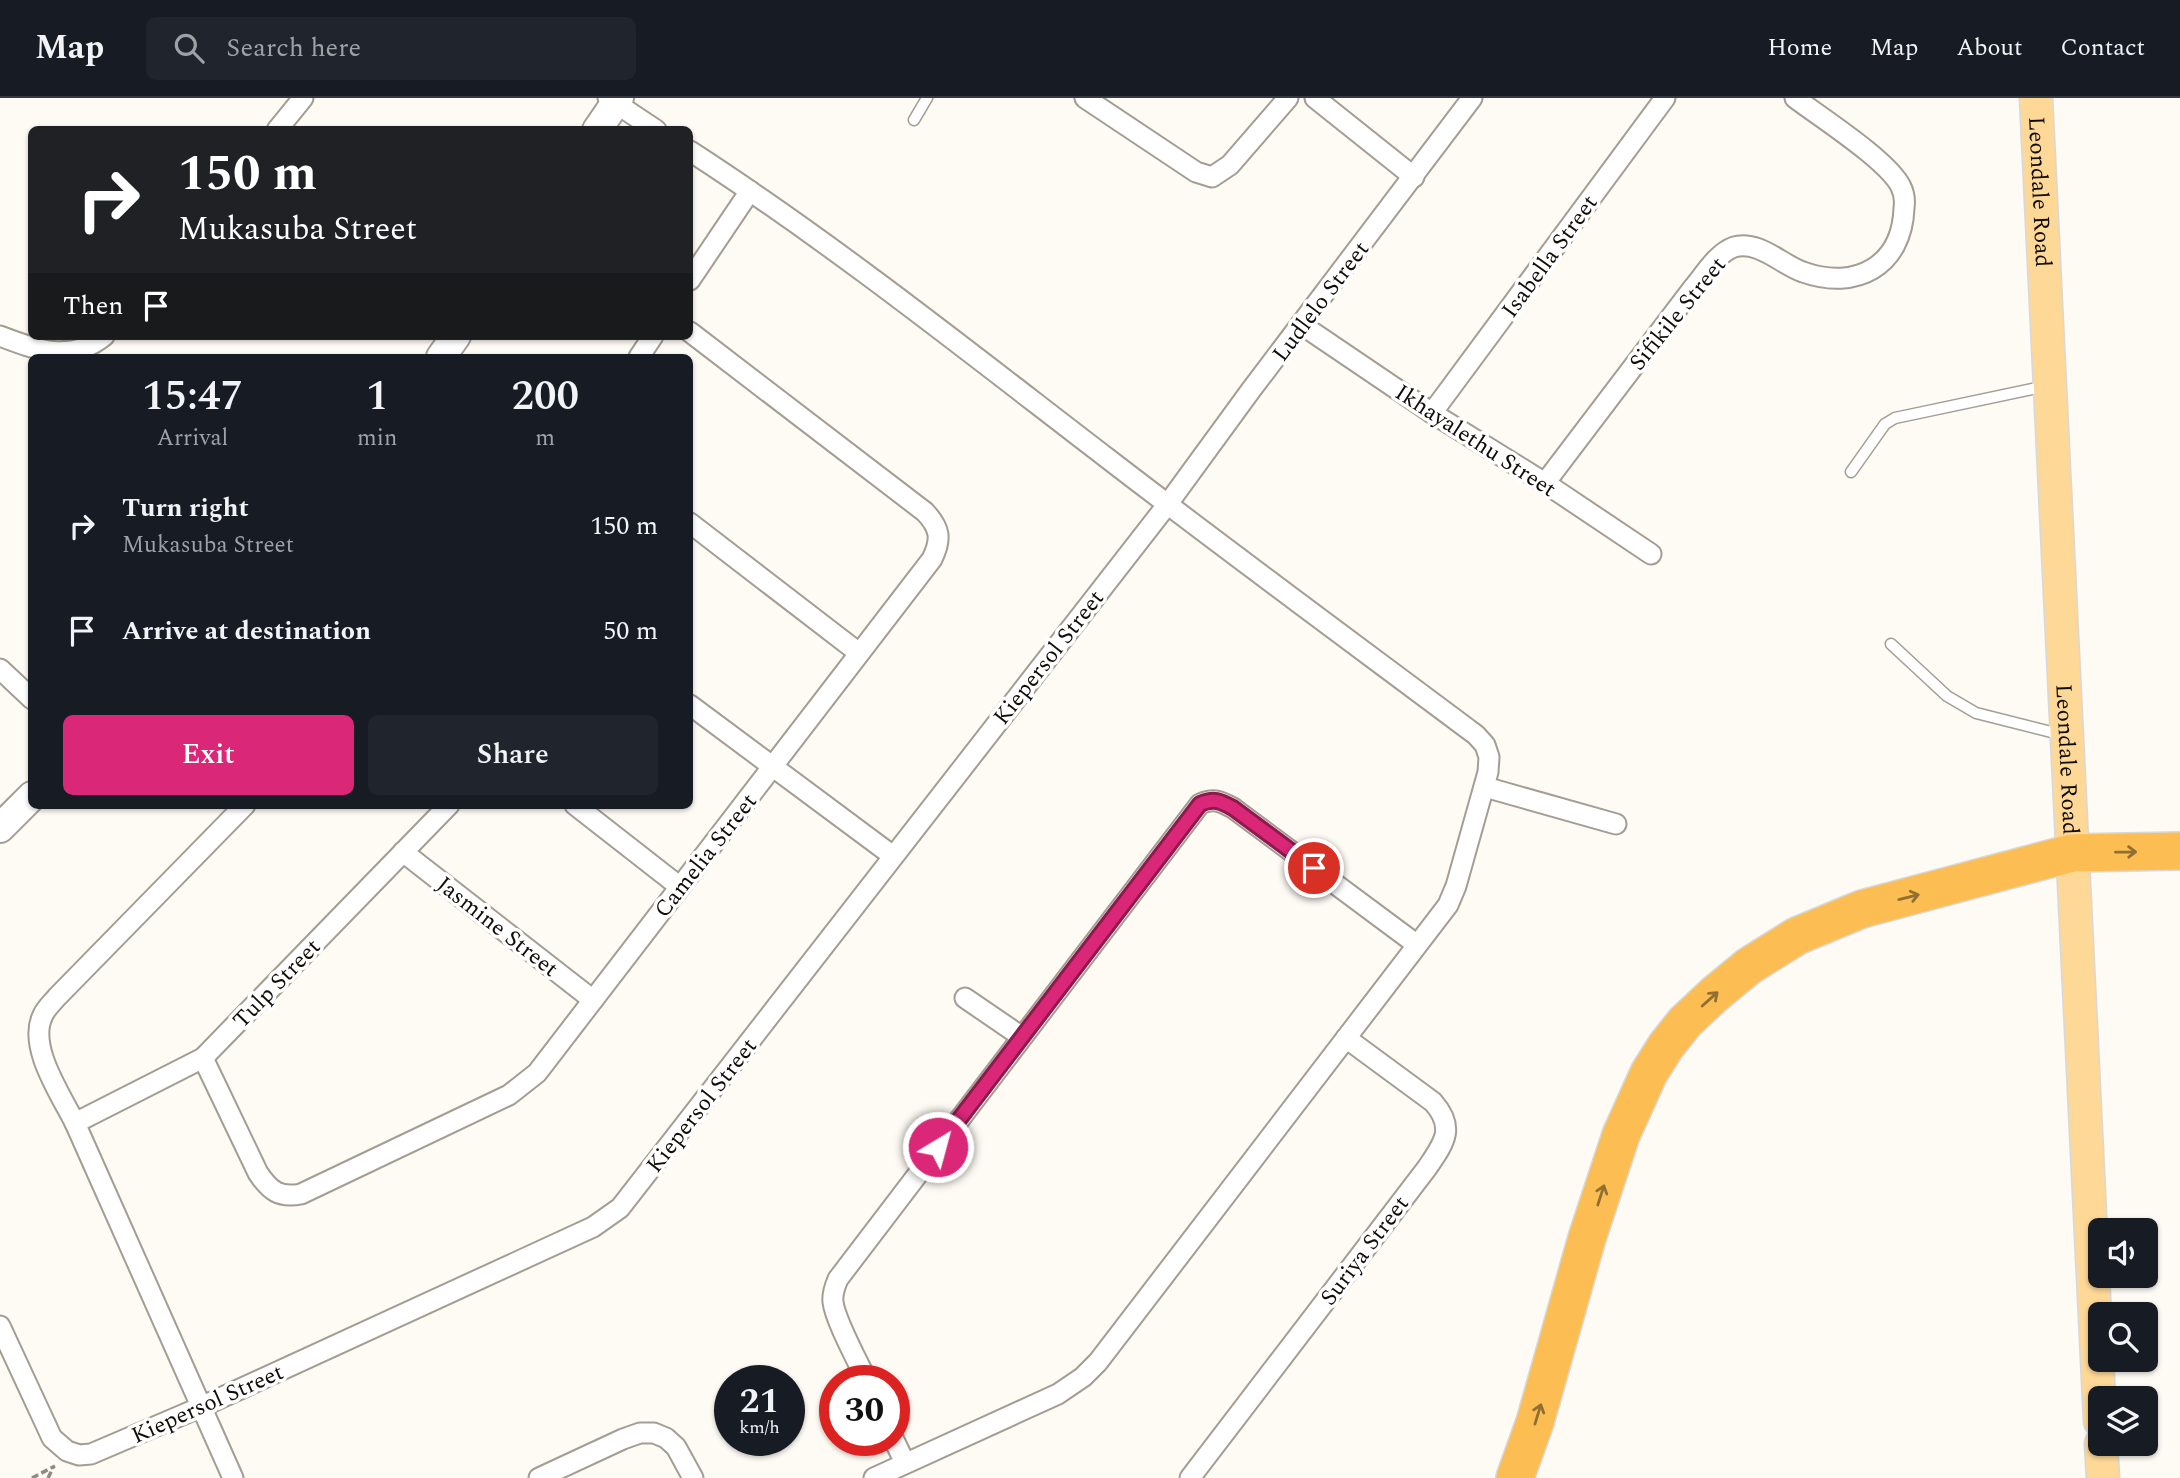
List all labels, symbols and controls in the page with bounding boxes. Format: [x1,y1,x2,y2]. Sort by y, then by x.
search box [146,17,636,80]
text: Map [35,23,104,73]
text: Search here [226,28,361,68]
icon: search [170,29,208,67]
text: Home [1767,30,1832,66]
text: Map [1870,30,1918,66]
text: About [1956,30,2022,66]
text: Contact [2060,30,2145,66]
street label: Leondale Road [2018,116,2060,268]
text: 150 m [178,137,317,212]
icon: right [63,154,154,245]
street label: Isabella Street [1493,188,1607,326]
text: Mukasuba Street [178,205,417,254]
street label: Ludlelo Street [1264,234,1378,370]
street label: Sifikile Street [1621,249,1735,379]
text: Then [63,286,123,326]
icon: arrive [137,287,175,325]
text: 15:47 [142,365,243,428]
text: 1 [366,365,388,428]
text: 200 [511,365,579,428]
street label: Ikhayalethu Street [1387,376,1563,507]
text: Arrival [157,421,228,456]
text: min [357,421,397,456]
text: m [535,421,555,456]
text: Turn right [122,488,249,528]
text: 150 m [590,506,658,546]
icon: right [63,507,101,545]
text: Mukasuba Street [122,528,294,563]
street label: Kiepersol Street [985,583,1113,733]
text: Arrive at destination [122,611,371,651]
text: 50 m [603,611,658,651]
icon: arrive [63,612,101,650]
street label: Leondale Road [2045,683,2088,836]
button: Exit [63,715,354,795]
button: Share [368,715,658,795]
street label: Camelia Street [646,786,766,926]
pin [1284,838,1344,898]
one-way arrow [2114,845,2137,859]
icon: arrive [1295,849,1333,887]
street label: Jasmine Street [428,868,566,986]
one-way arrow [1898,890,1920,903]
street label: Tulp Street [225,931,329,1037]
one-way arrow [1701,991,1718,1008]
street label: Kiepersol Street [638,1031,766,1181]
position arrow [901,1110,975,1184]
one-way arrow [1595,1184,1608,1206]
street label: Suriya Street [1312,1189,1418,1313]
map controls [2088,1218,2158,1456]
button: sound [2088,1218,2158,1288]
button: search [2088,1302,2158,1372]
street label: Kiepersol Street [126,1355,289,1454]
speed limit sign: 30 [819,1365,910,1456]
text: 21 [740,1375,779,1428]
button: layers [2088,1386,2158,1456]
one-way arrow [1532,1403,1545,1425]
text: km/h [739,1414,780,1441]

